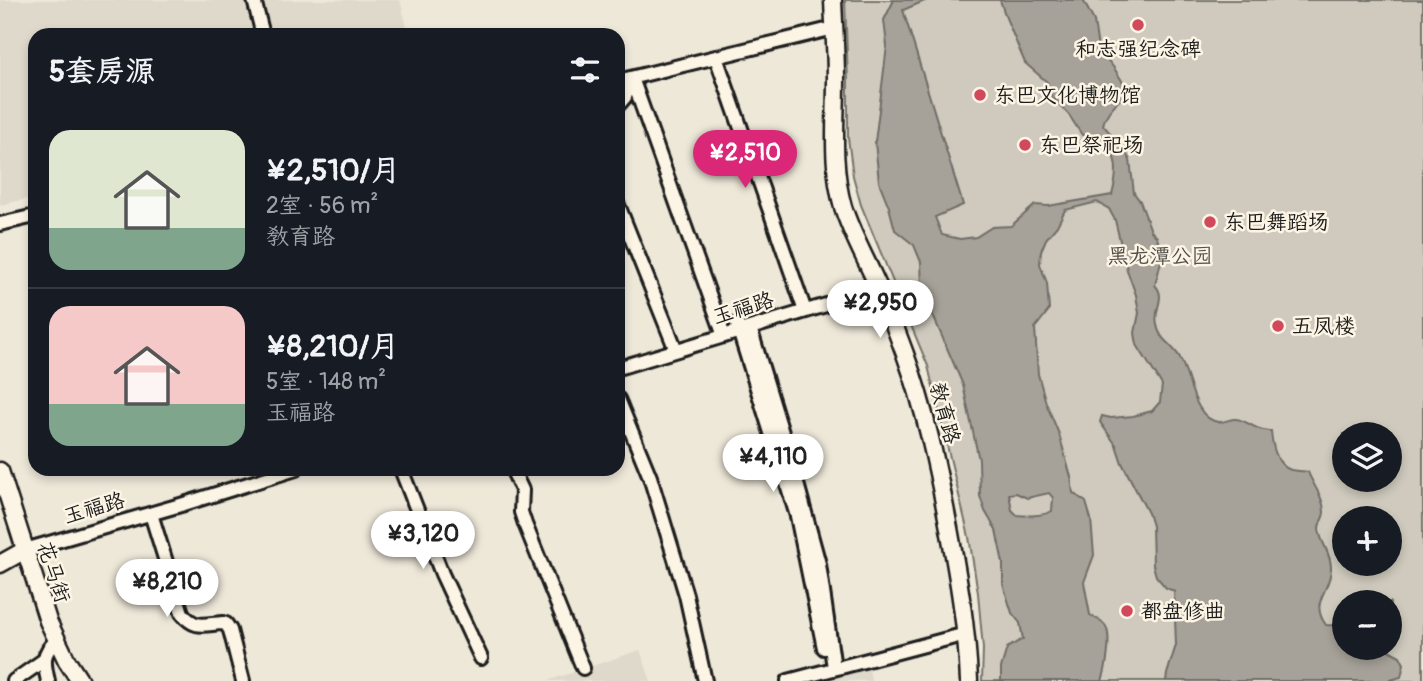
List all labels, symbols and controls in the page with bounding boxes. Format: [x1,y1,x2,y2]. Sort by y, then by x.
marker: 和志强纪念碑 [1130,17,1146,33]
place label: 和志强纪念碑 [1075,36,1201,63]
icon: filters [566,51,604,89]
text: 5套房源 [49,53,155,90]
place label: 东巴文化博物馆 [994,82,1141,109]
marker: 东巴文化博物馆 [972,87,988,103]
pin: ¥2,510 [688,130,802,190]
place label: 东巴祭祀场 [1039,132,1144,159]
marker: 东巴祭祀场 [1017,137,1033,153]
text: ¥2,510 [709,138,781,167]
text: ¥2,510/月 [266,152,400,189]
icon: home [105,158,189,242]
text: 2室 · 56 m² [266,191,378,220]
place label: 东巴舞蹈场 [1224,209,1329,236]
marker: 东巴舞蹈场 [1202,214,1218,230]
text: 教育路 [266,222,335,251]
park label: 黑龙潭公园 [1108,243,1213,270]
pin: ¥2,950 [823,280,937,340]
street label: 玉福路 [709,286,777,331]
text: ¥2,950 [843,288,917,317]
place label: 五凤楼 [1292,313,1355,340]
marker: 五凤楼 [1270,318,1286,334]
text: ¥8,210/月 [266,328,399,365]
icon: home [105,334,189,418]
text: 5室 · 148 m² [266,367,386,396]
street label: 教育路 [923,379,966,447]
text: 玉福路 [266,398,335,427]
map controls [1332,422,1402,660]
button: layers [1332,422,1402,492]
pin: ¥4,110 [716,434,830,494]
text: ¥4,110 [739,442,807,471]
street label: 玉福路 [60,487,128,530]
button: + [1332,506,1402,576]
pin: ¥3,120 [366,512,480,571]
text: ¥3,120 [387,519,459,548]
street label: 花马街 [31,538,76,606]
pin: ¥8,210 [110,560,224,619]
text: ¥8,210 [132,567,202,596]
button: − [1332,590,1402,660]
place label: 都盘修曲 [1141,598,1225,625]
marker: 都盘修曲 [1119,603,1135,619]

